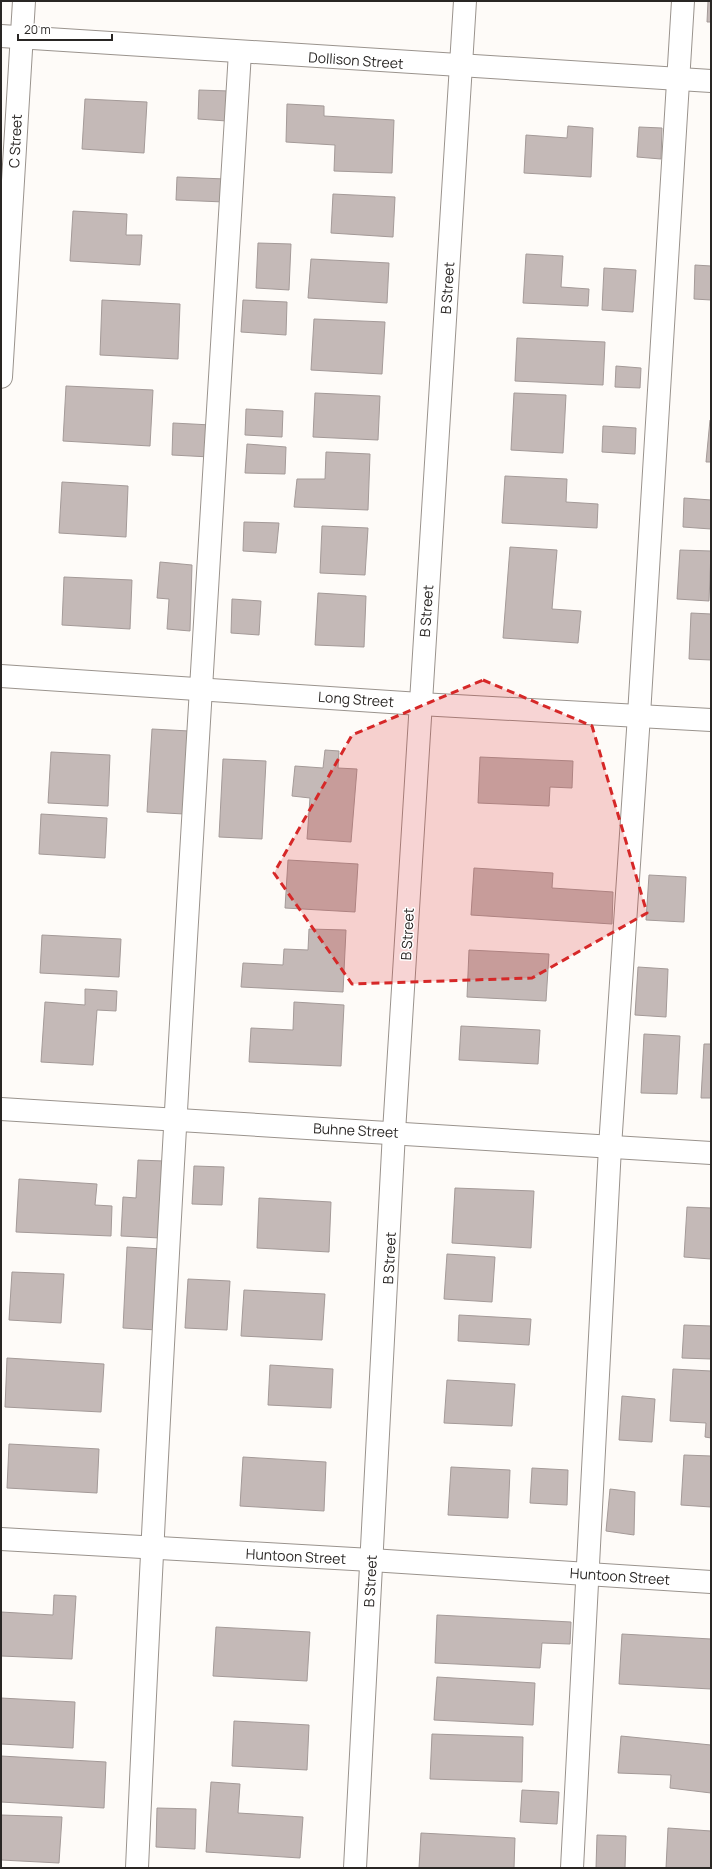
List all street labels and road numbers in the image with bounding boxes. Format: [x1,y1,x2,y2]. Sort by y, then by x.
street label: Dollison Street [308,47,405,73]
street label: C Street [4,113,26,168]
street label: B Street [436,261,458,315]
street label: B Street [415,584,437,638]
street label: Long Street [317,687,395,711]
street label: B Street [396,907,418,961]
street label: Buhne Street [313,1118,400,1142]
street label: B Street [378,1231,400,1285]
street label: Huntoon Street [245,1544,347,1568]
street label: B Street [359,1554,381,1608]
street label: Huntoon Street [569,1563,671,1589]

